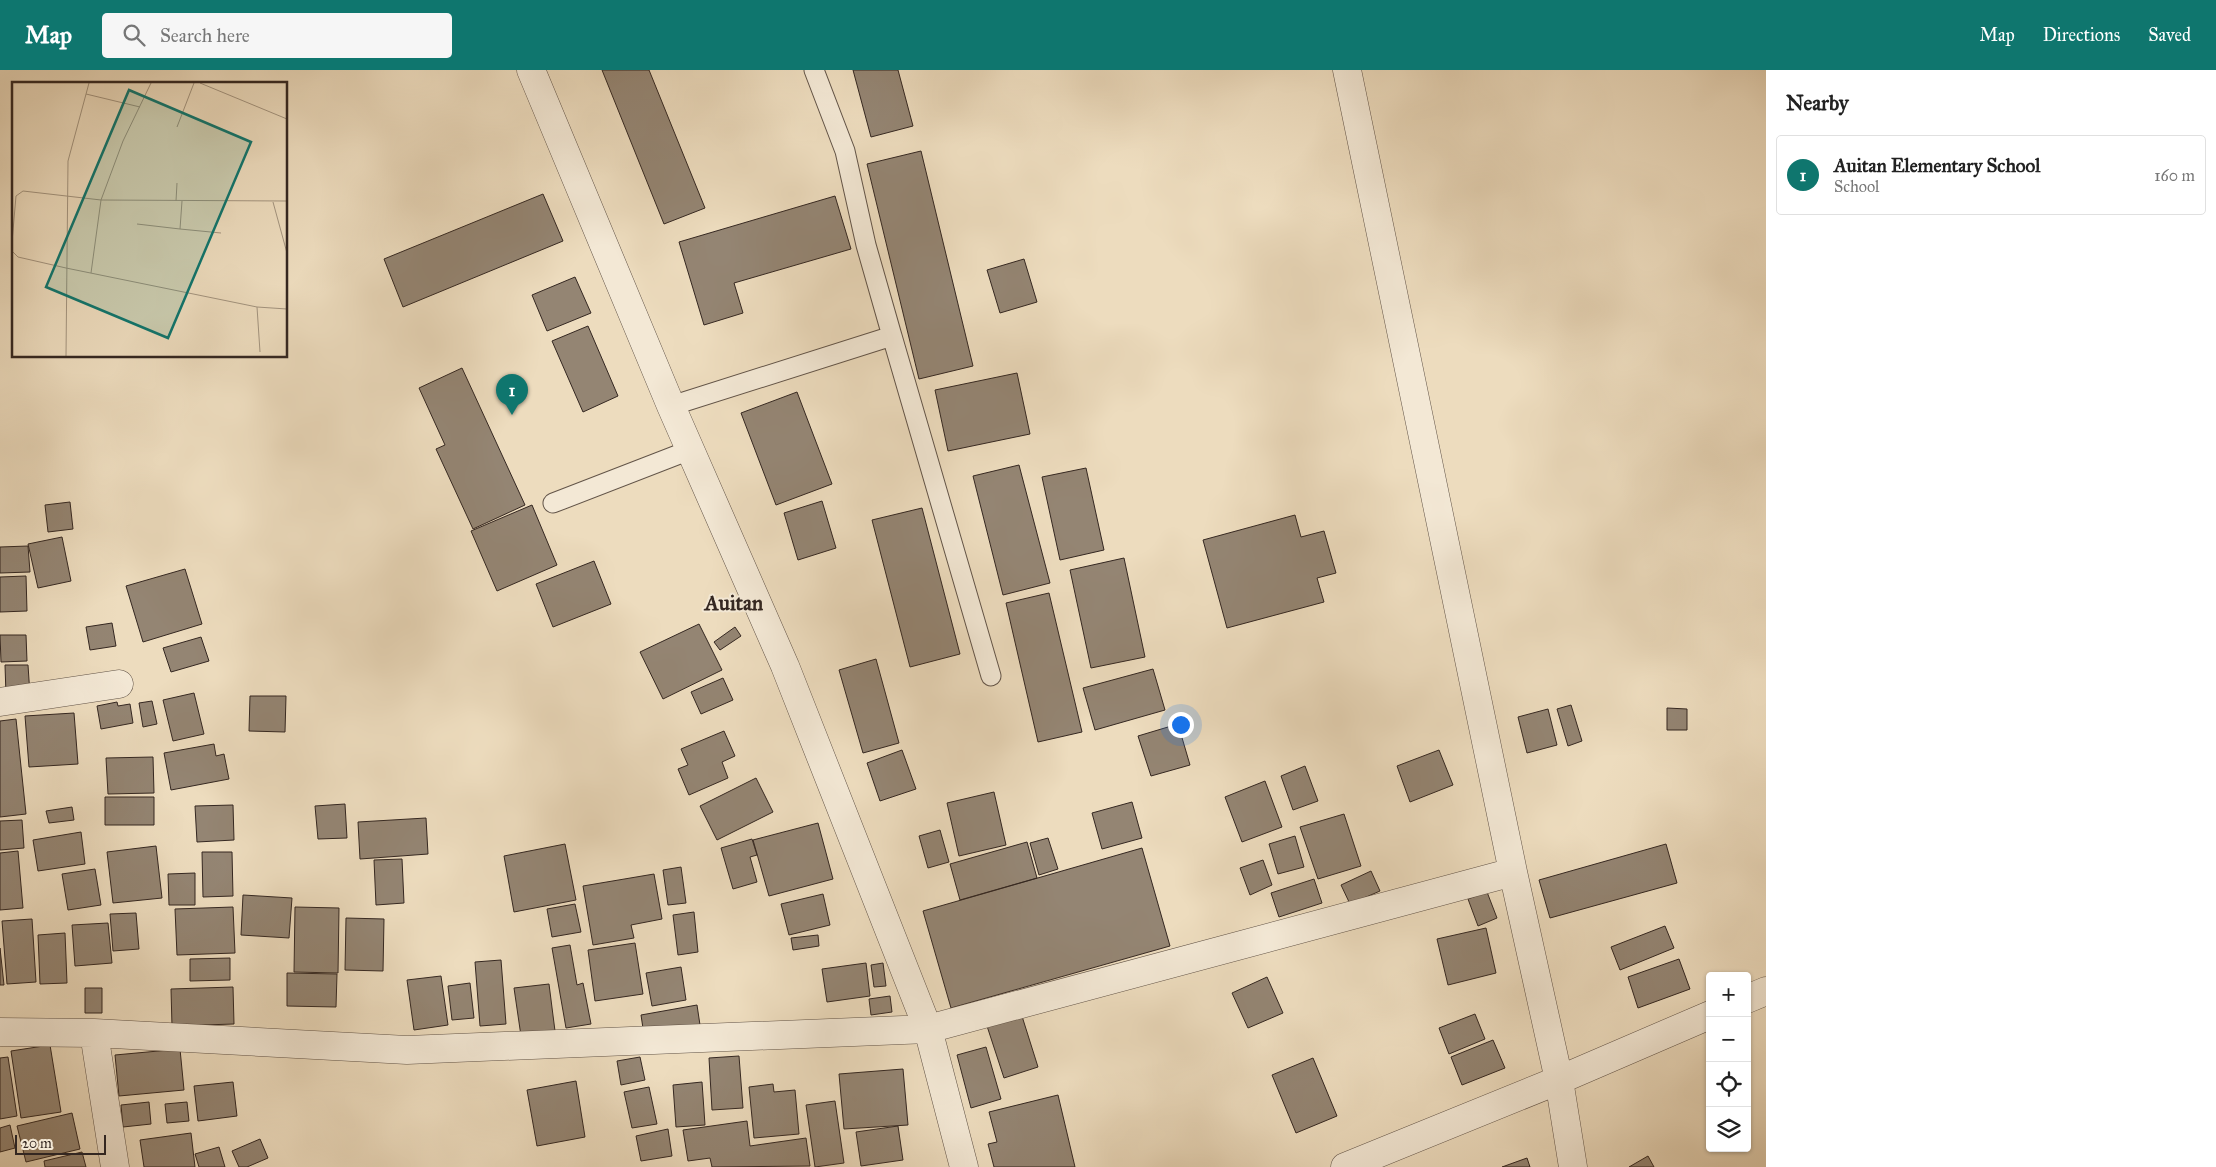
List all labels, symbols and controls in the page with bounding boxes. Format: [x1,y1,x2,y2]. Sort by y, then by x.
search box [102,13,452,58]
text: Map [25,20,72,50]
icon: search [120,21,148,49]
text: Search here [160,24,250,47]
text: Map [1979,24,2015,46]
text: Directions [2043,24,2120,46]
text: Saved [2148,24,2191,46]
inset map [12,82,288,358]
text: Nearby [1786,90,1849,116]
text: Auitan Elementary School [1834,154,2040,177]
text: 1 [1800,166,1806,185]
text: 160 m [2154,166,2195,185]
text: School [1834,177,1879,196]
pin: 1 [496,374,528,415]
district label: Auitan [703,590,764,616]
your location [1168,712,1194,738]
map controls [1706,972,1751,1152]
button: + [1706,972,1751,1017]
button: − [1706,1017,1751,1062]
button: locate [1706,1062,1751,1107]
button: layers [1706,1107,1751,1152]
scale bar [15,1132,106,1155]
text: 20 m [22,1135,52,1152]

